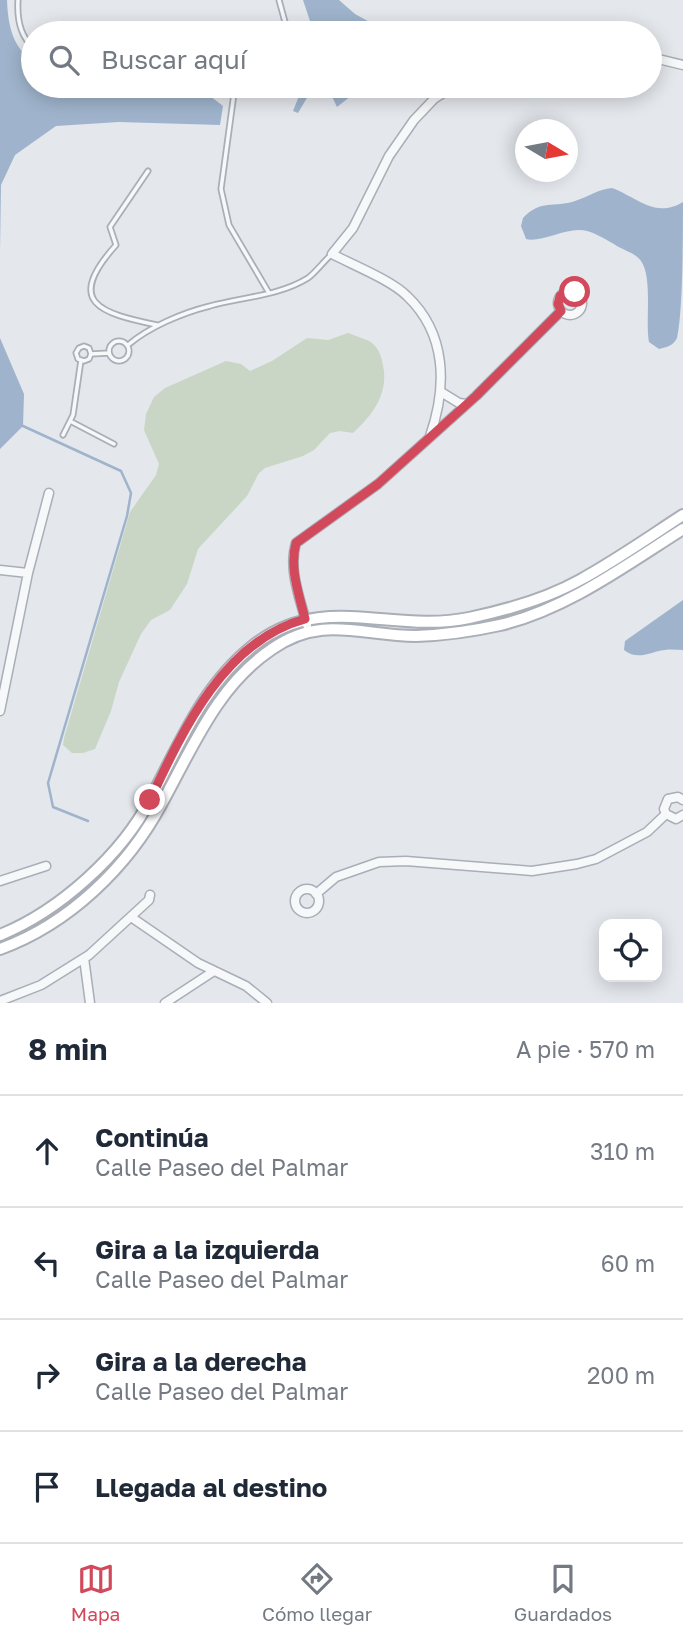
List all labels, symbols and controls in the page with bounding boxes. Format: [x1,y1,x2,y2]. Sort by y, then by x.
search box [21,21,662,98]
icon: search [45,41,83,79]
text: Buscar aquí [101,44,247,75]
north arrow [515,119,578,182]
route start [559,276,590,307]
route end [134,784,165,815]
map controls [599,919,662,982]
button: locate [599,919,662,982]
text: 8 min [28,1031,107,1067]
text: A pie · 570 m [516,1035,655,1063]
text: Continúa [95,1122,209,1153]
icon: ahead [28,1132,66,1170]
text: 310 m [590,1137,655,1165]
text: Calle Paseo del Palmar [95,1153,348,1181]
text: Gira a la izquierda [95,1234,319,1265]
icon: left [28,1244,66,1282]
text: 60 m [601,1249,655,1277]
text: Calle Paseo del Palmar [95,1265,348,1293]
text: Gira a la derecha [95,1346,307,1377]
icon: right [28,1356,66,1394]
text: 200 m [587,1361,655,1389]
text: Calle Paseo del Palmar [95,1377,348,1405]
icon: arrive [28,1468,66,1506]
text: Llegada al destino [95,1472,327,1503]
tab: Mapa [71,1560,120,1625]
tab: Cómo llegar [262,1560,372,1625]
tab: Guardados [514,1560,612,1625]

